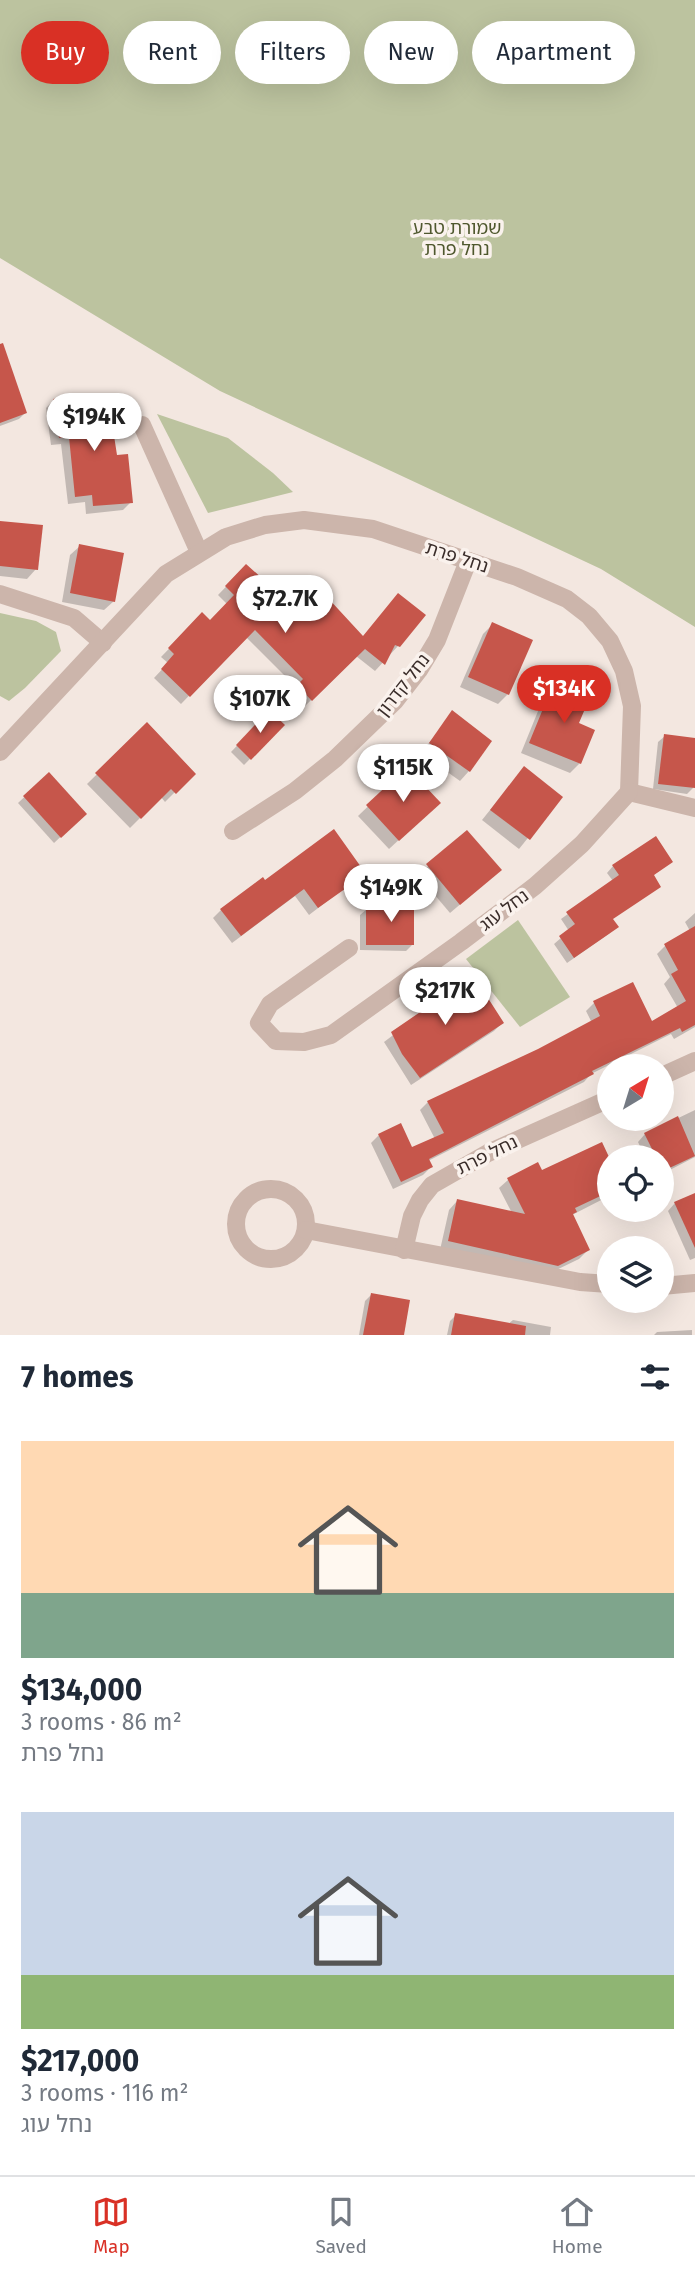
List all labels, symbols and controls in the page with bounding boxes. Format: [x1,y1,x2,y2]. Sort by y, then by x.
chip: Buy [21,21,109,84]
chip: Rent [123,21,221,84]
chip: Filters [235,21,350,84]
chip: New [364,21,458,84]
chip: Apartment [472,21,635,84]
park label: שמורת טבע נחל פרת [413,217,501,260]
pin: $194K [45,393,143,453]
text: $194K [63,402,125,430]
street label: נחל פרת [423,536,491,578]
pin: $72.7K [228,576,342,635]
text: $72.7K [252,584,318,612]
street label: נחל קדרון [372,649,434,721]
pin: $134K [515,666,613,725]
text: $134K [533,674,595,702]
pin: $107K [211,676,309,735]
text: $107K [230,684,290,712]
pin: $115K [354,744,452,804]
text: $115K [373,753,433,781]
pin: $149K [342,864,440,924]
text: $149K [360,873,422,901]
street label: נחל עוג [475,884,533,936]
pin: $217K [396,968,494,1027]
text: $217K [415,976,475,1004]
north arrow [597,1054,674,1130]
map controls [597,1054,674,1313]
street label: נחל פרת [453,1131,521,1179]
button: locate [597,1145,674,1222]
button: layers [597,1236,674,1313]
icon: filters [636,1358,674,1396]
text: 7 homes [21,1359,133,1395]
icon: home [285,1487,411,1613]
text: $134,000 [21,1672,142,1708]
text: 3 rooms · 86 m² [21,1708,182,1736]
text: נחל פרת [21,1739,104,1767]
icon: home [285,1858,411,1984]
text: $217,000 [21,2043,139,2079]
text: 3 rooms · 116 m² [21,2079,189,2107]
text: נחל עוג [21,2110,92,2138]
tab: Map [92,2193,130,2258]
tab: Saved [315,2193,367,2258]
tab: Home [552,2193,602,2258]

